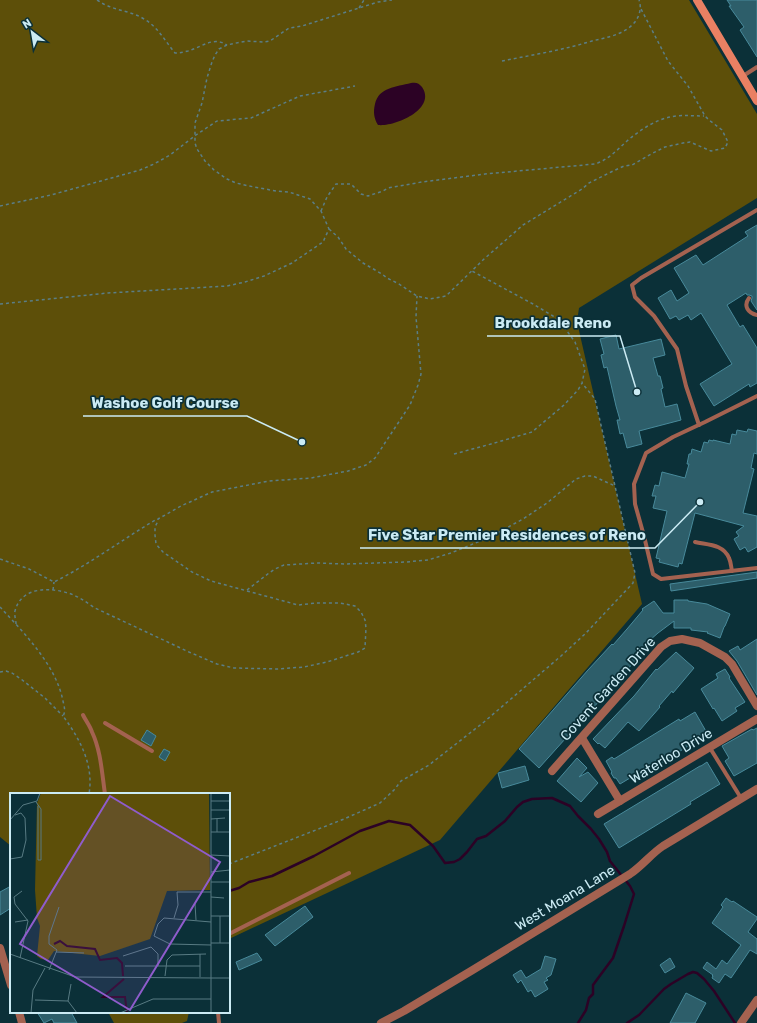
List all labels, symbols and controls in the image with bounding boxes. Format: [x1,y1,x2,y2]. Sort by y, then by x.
north arrow [12,12,52,52]
text: N [20,16,34,31]
callout: Brookdale Reno [487,309,620,336]
text: Brookdale Reno [495,314,611,332]
callout: Washoe Golf Course [83,389,247,416]
text: Washoe Golf Course [91,394,239,412]
callout: Five Star Premier Residences of Reno [360,521,655,548]
text: Five Star Premier Residences of Reno [368,526,646,544]
street label: Covent Garden Drive [557,633,659,744]
street label: Waterloo Drive [626,724,716,787]
inset map [10,793,230,1013]
street label: West Moana Lane [512,861,618,934]

